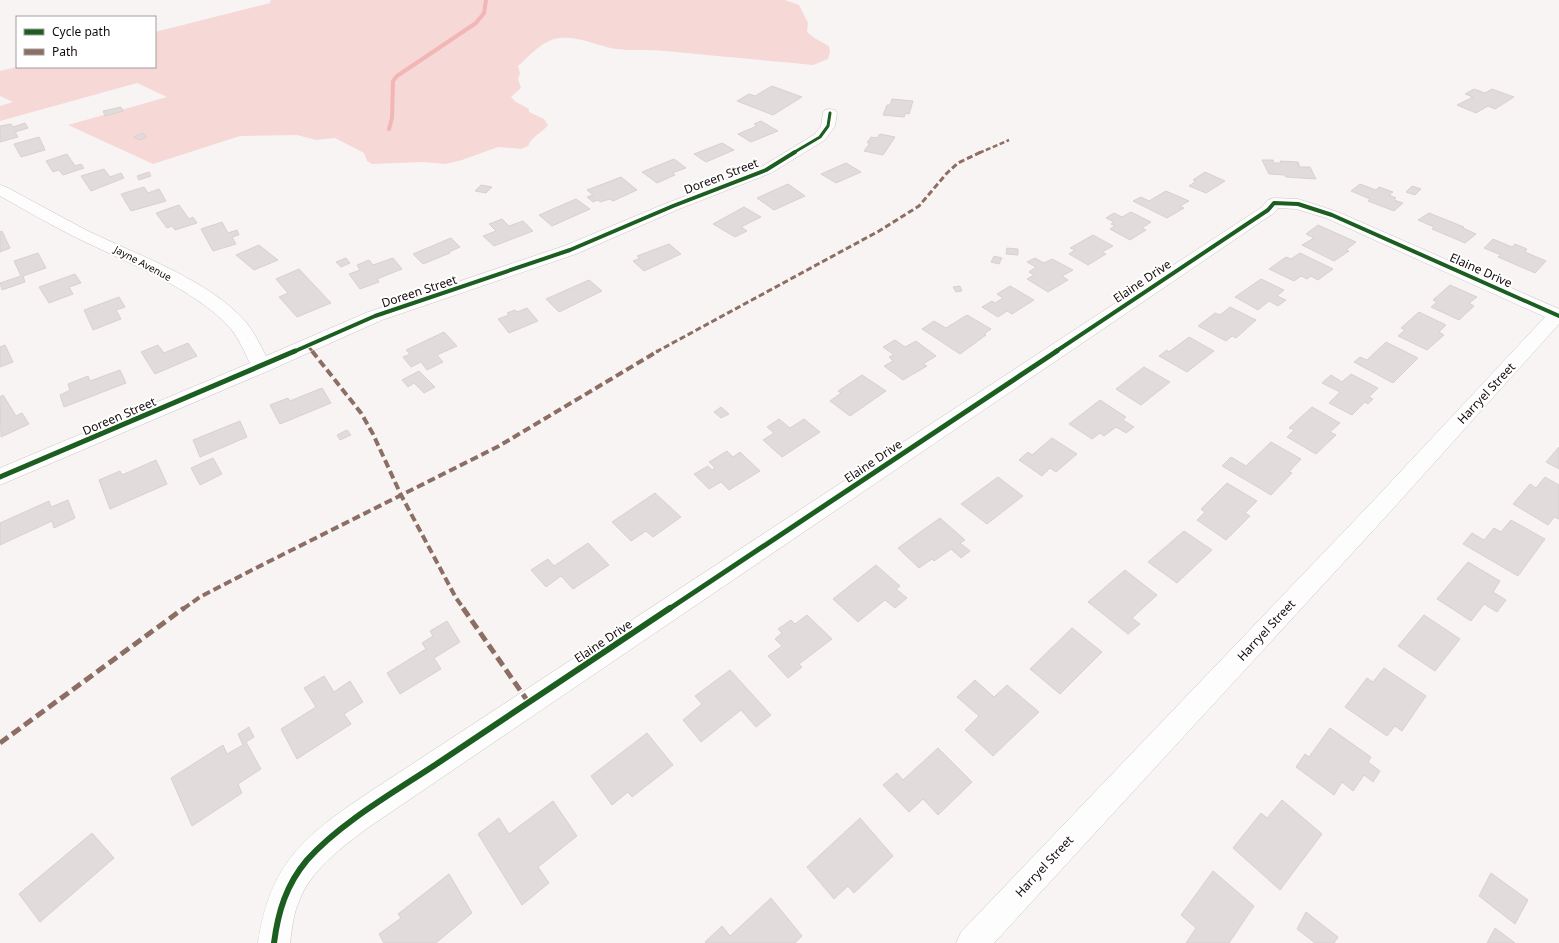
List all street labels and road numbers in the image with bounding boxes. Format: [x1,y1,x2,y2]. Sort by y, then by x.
street label: Doreen Street [681,154,761,198]
street label: Jayne Avenue [111,242,174,284]
street label: Elaine Drive [1447,249,1515,291]
street label: Elaine Drive [1110,255,1175,307]
street label: Doreen Street [379,271,459,311]
street label: Harryel Street [1453,358,1519,427]
street label: Doreen Street [80,393,159,439]
street label: Elaine Drive [841,435,906,487]
street label: Harryel Street [1233,595,1299,664]
street label: Elaine Drive [571,615,636,667]
street label: Harryel Street [1011,831,1077,900]

